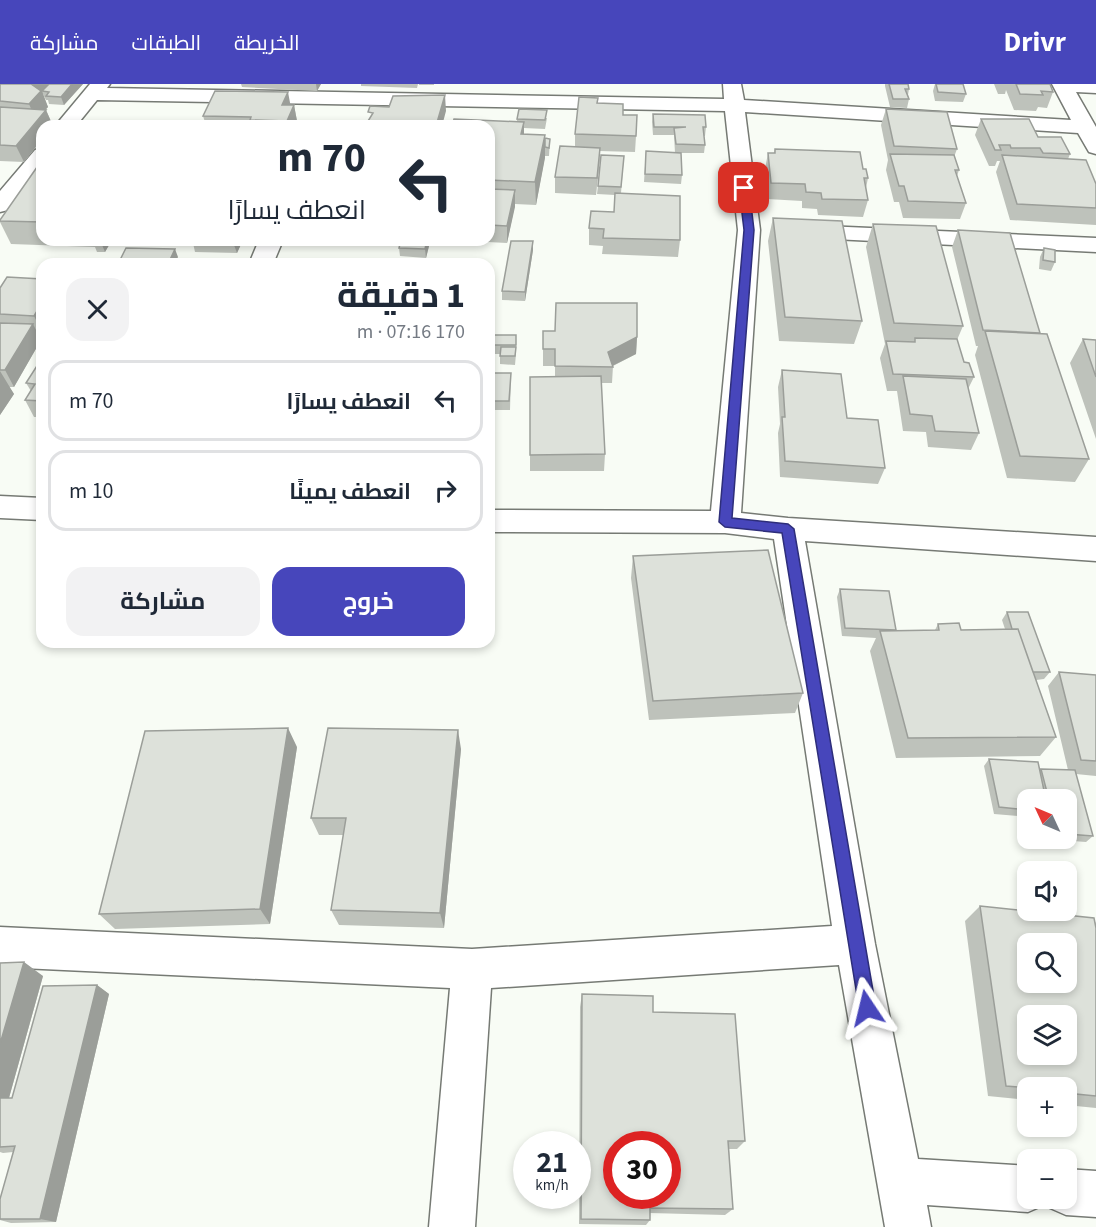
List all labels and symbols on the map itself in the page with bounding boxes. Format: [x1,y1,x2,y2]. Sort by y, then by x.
pin [718,162,769,213]
north arrow [1017,789,1077,849]
position arrow [835,976,899,1040]
speed limit sign: 30 [603,1131,681,1209]

